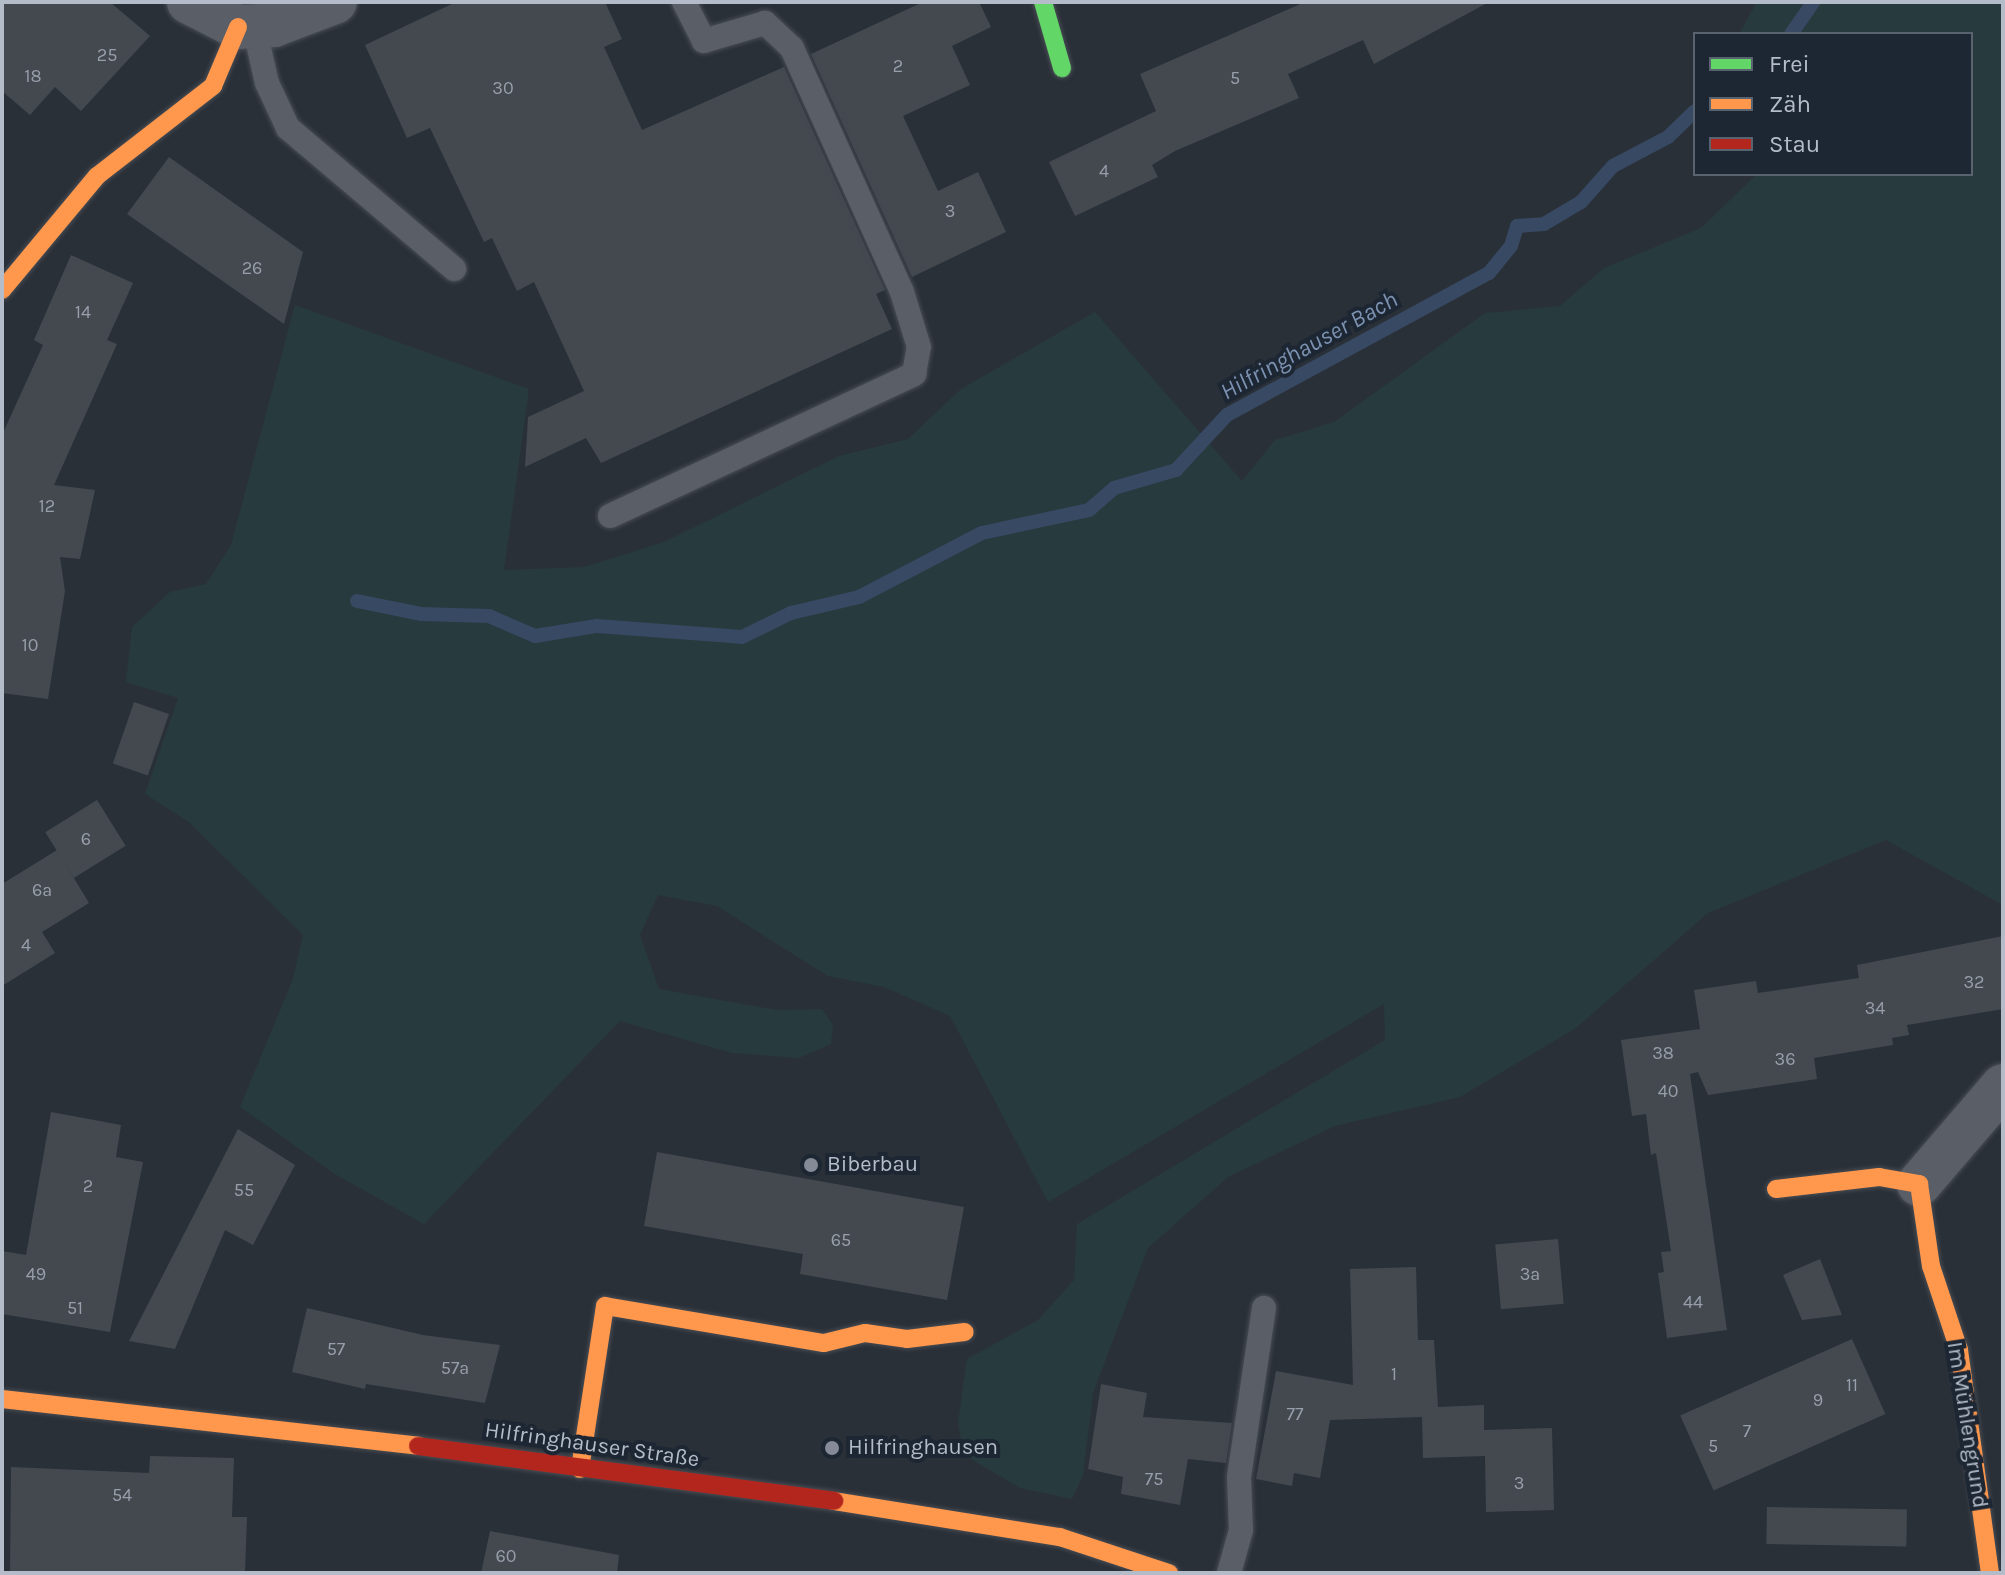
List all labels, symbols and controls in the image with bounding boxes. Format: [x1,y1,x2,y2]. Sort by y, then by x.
legend [1693,32,1973,176]
house number: 25 [97,44,117,66]
text: Frei [1769,50,1810,78]
house number: 2 [893,55,903,77]
house number: 18 [24,65,42,87]
house number: 5 [1230,67,1240,89]
house number: 30 [492,77,514,99]
text: Zäh [1769,90,1811,118]
text: Stau [1769,130,1820,158]
house number: 4 [1099,160,1109,182]
house number: 3 [945,200,955,222]
house number: 26 [242,257,262,279]
water label: Hilfringhauser Bach [1215,285,1403,407]
house number: 14 [75,301,91,323]
house number: 12 [39,495,55,517]
house number: 10 [22,634,38,656]
house number: 6 [81,828,91,850]
house number: 6a [32,879,52,901]
house number: 4 [21,934,31,956]
house number: 32 [1963,971,1985,993]
house number: 34 [1865,997,1885,1019]
house number: 38 [1652,1042,1674,1064]
house number: 36 [1775,1048,1795,1070]
house number: 40 [1658,1080,1678,1102]
place label: Biberbau [827,1152,918,1178]
marker: Biberbau [802,1156,820,1174]
house number: 2 [83,1175,93,1197]
house number: 55 [234,1179,254,1201]
house number: 65 [831,1229,851,1251]
house number: 49 [26,1263,46,1285]
house number: 3a [1520,1263,1540,1285]
house number: 44 [1683,1291,1703,1313]
house number: 51 [67,1297,83,1319]
house number: 57 [327,1338,345,1360]
street label: Im Mühlengrund [1941,1340,1993,1510]
house number: 57a [441,1357,469,1379]
house number: 1 [1391,1363,1397,1385]
house number: 11 [1846,1374,1858,1396]
house number: 9 [1813,1389,1823,1411]
house number: 77 [1287,1403,1303,1425]
street label: Hilfringhauser Straße [483,1417,701,1473]
house number: 7 [1743,1420,1751,1442]
place label: Hilfringhausen [848,1435,998,1461]
house number: 5 [1708,1435,1718,1457]
marker: Hilfringhausen [823,1439,841,1457]
house number: 75 [1145,1468,1163,1490]
house number: 3 [1514,1472,1524,1494]
house number: 54 [112,1484,132,1506]
house number: 60 [496,1545,516,1567]

